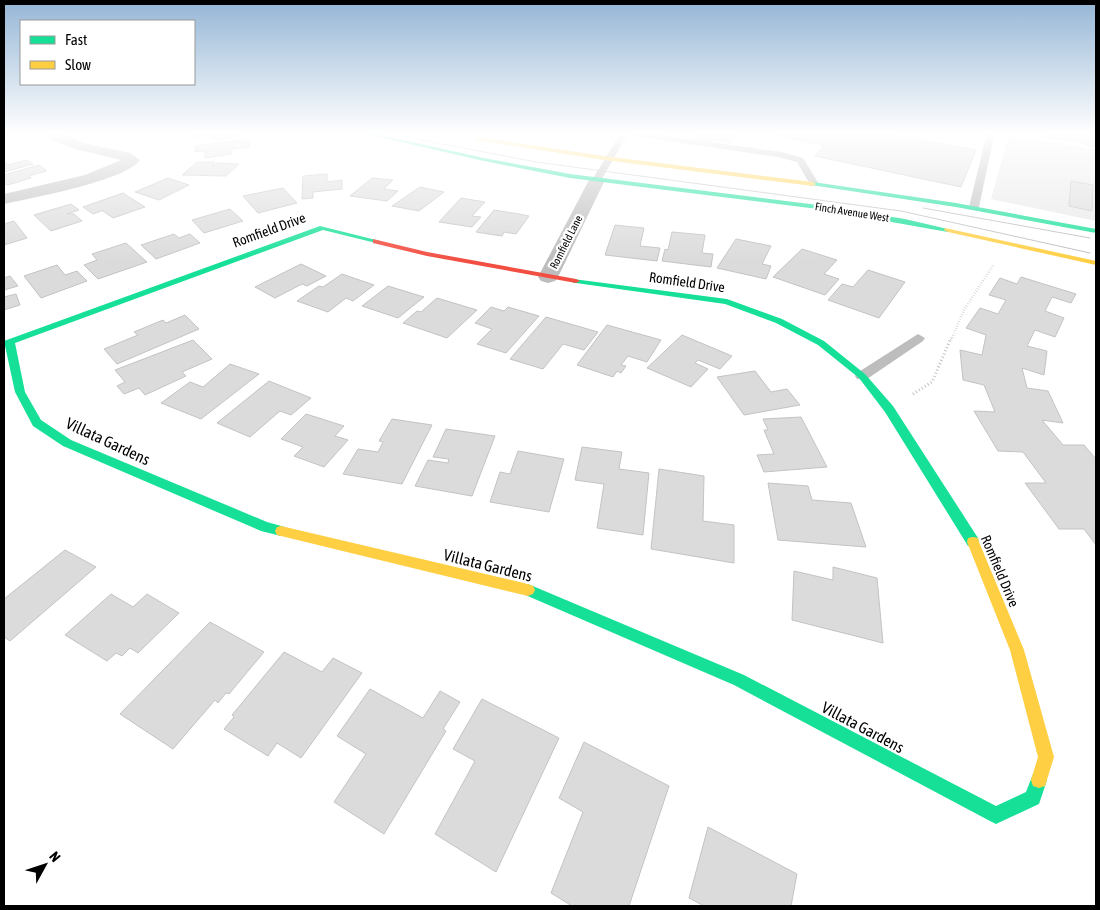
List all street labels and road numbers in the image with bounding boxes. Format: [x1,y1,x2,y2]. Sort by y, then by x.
street label: Finch Avenue West [814,200,890,224]
street label: Romfield Drive [230,209,308,251]
street label: Romfield Lane [547,213,585,271]
street label: Romfield Drive [648,269,726,295]
street label: Villata Gardens [63,414,153,468]
street label: Romfield Drive [978,533,1022,609]
street label: Villata Gardens [442,545,534,585]
street label: Villata Gardens [819,698,908,756]

